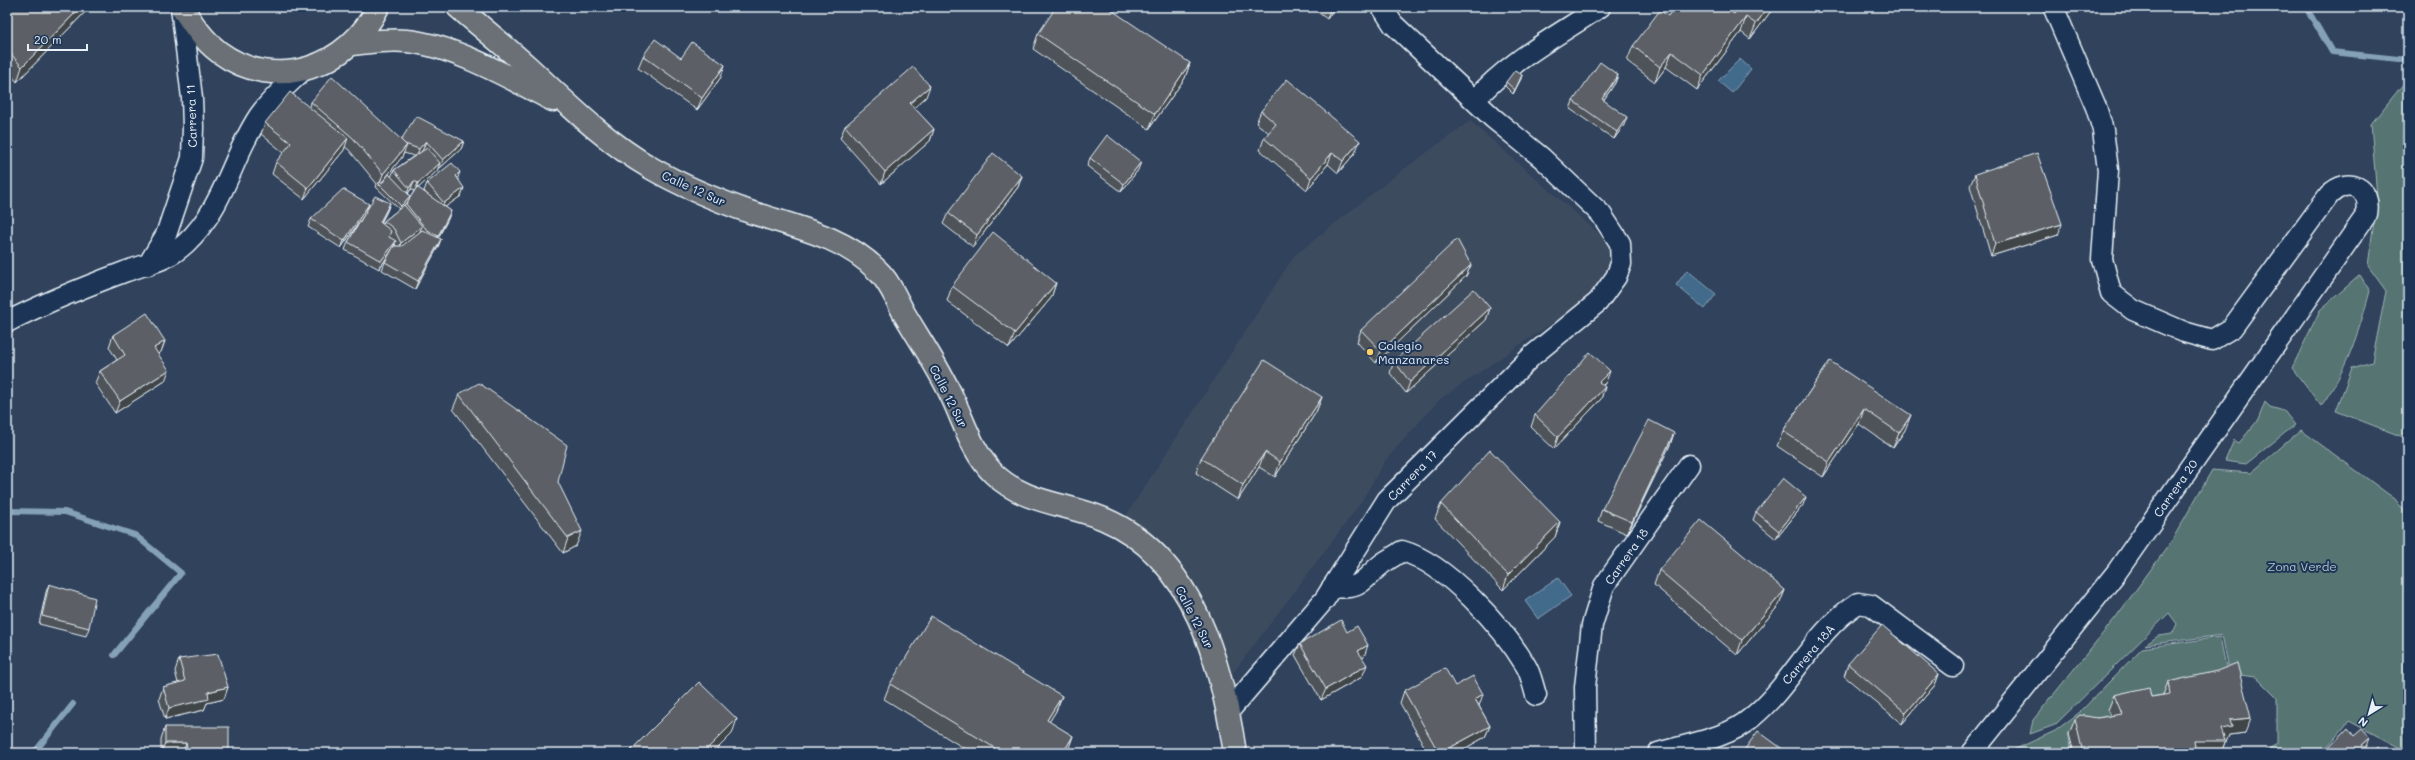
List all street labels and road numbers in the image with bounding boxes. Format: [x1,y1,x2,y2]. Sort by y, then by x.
street label: Carrera 11 [182,84,200,148]
street label: Calle 12 Sur [659,167,729,209]
street label: Calle 12 Sur [926,362,972,430]
street label: Carrera 17 [1384,446,1441,504]
street label: Carrera 20 [2149,456,2201,520]
street label: Carrera 18 [1601,525,1651,587]
street label: Calle 12 Sur [1172,583,1218,651]
street label: Carrera 18A [1778,621,1838,687]

